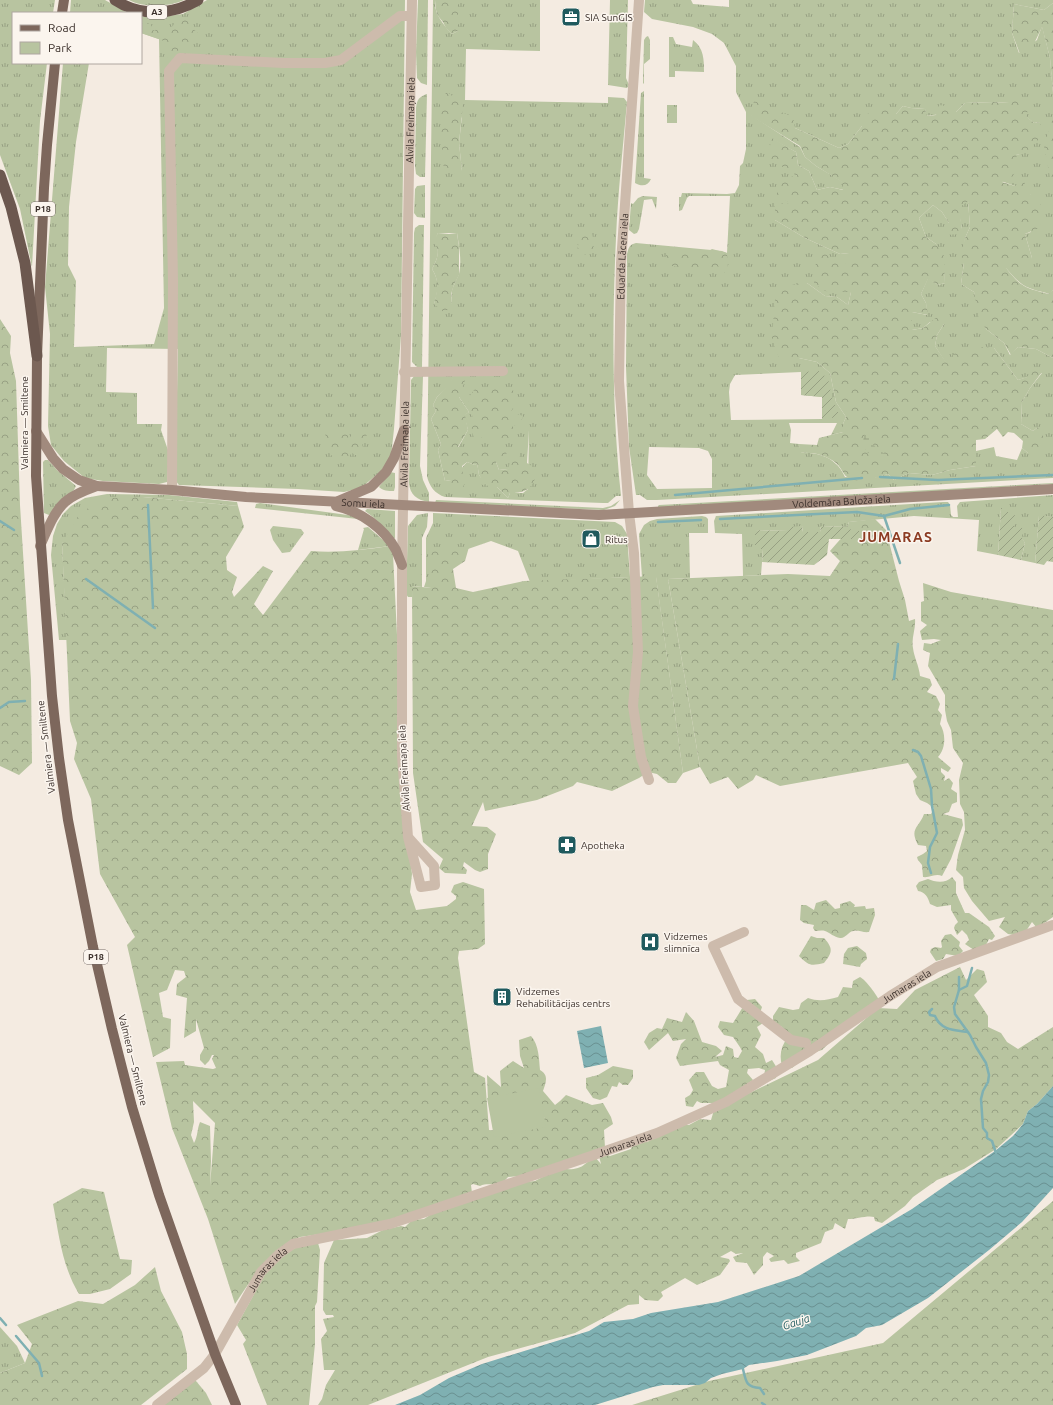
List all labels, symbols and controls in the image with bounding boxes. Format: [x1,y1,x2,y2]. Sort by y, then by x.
road number: A3 [147,5,167,19]
office icon: SIA SunGIS [560,6,582,28]
legend [12,12,142,64]
place label: SIA SunGIS [585,12,633,23]
text: Road [48,21,76,34]
text: Park [48,41,72,54]
street label: Alvila Freimaņa iela [404,77,416,163]
road number: P18 [31,202,55,216]
street label: Eduarda Lācera iela [615,213,630,300]
street label: Valmiera — Smiltene [19,376,30,470]
street label: Alvila Freimaņa iela [398,401,410,487]
street label: Voldemāra Baloža iela [792,493,891,509]
street label: Somu iela [341,496,385,510]
shop icon: Ritus [580,528,602,550]
district label: JUMARAS [859,529,933,545]
place label: Ritus [605,534,628,545]
street label: Valmiera — Smiltene [35,700,57,794]
street label: Alvila Freimaņa iela [396,725,412,811]
pharmacy icon: Apotheka [556,834,578,856]
place label: Apotheka [581,840,625,851]
hospital icon: Vidzemes slimnīca [639,931,661,953]
place label: Vidzemes slimnīca [664,931,707,954]
road number: P18 [84,950,108,964]
street label: Jumaras iela [880,967,933,1005]
building icon: Vidzemes Rehabilitācijas centrs [491,986,513,1008]
place label: Vidzemes Rehabilitācijas centrs [516,986,610,1009]
street label: Valmiera — Smiltene [116,1013,150,1107]
street label: Jumaras iela [597,1130,653,1158]
street label: Jumaras iela [245,1245,289,1294]
water label: Gauja [781,1312,811,1332]

